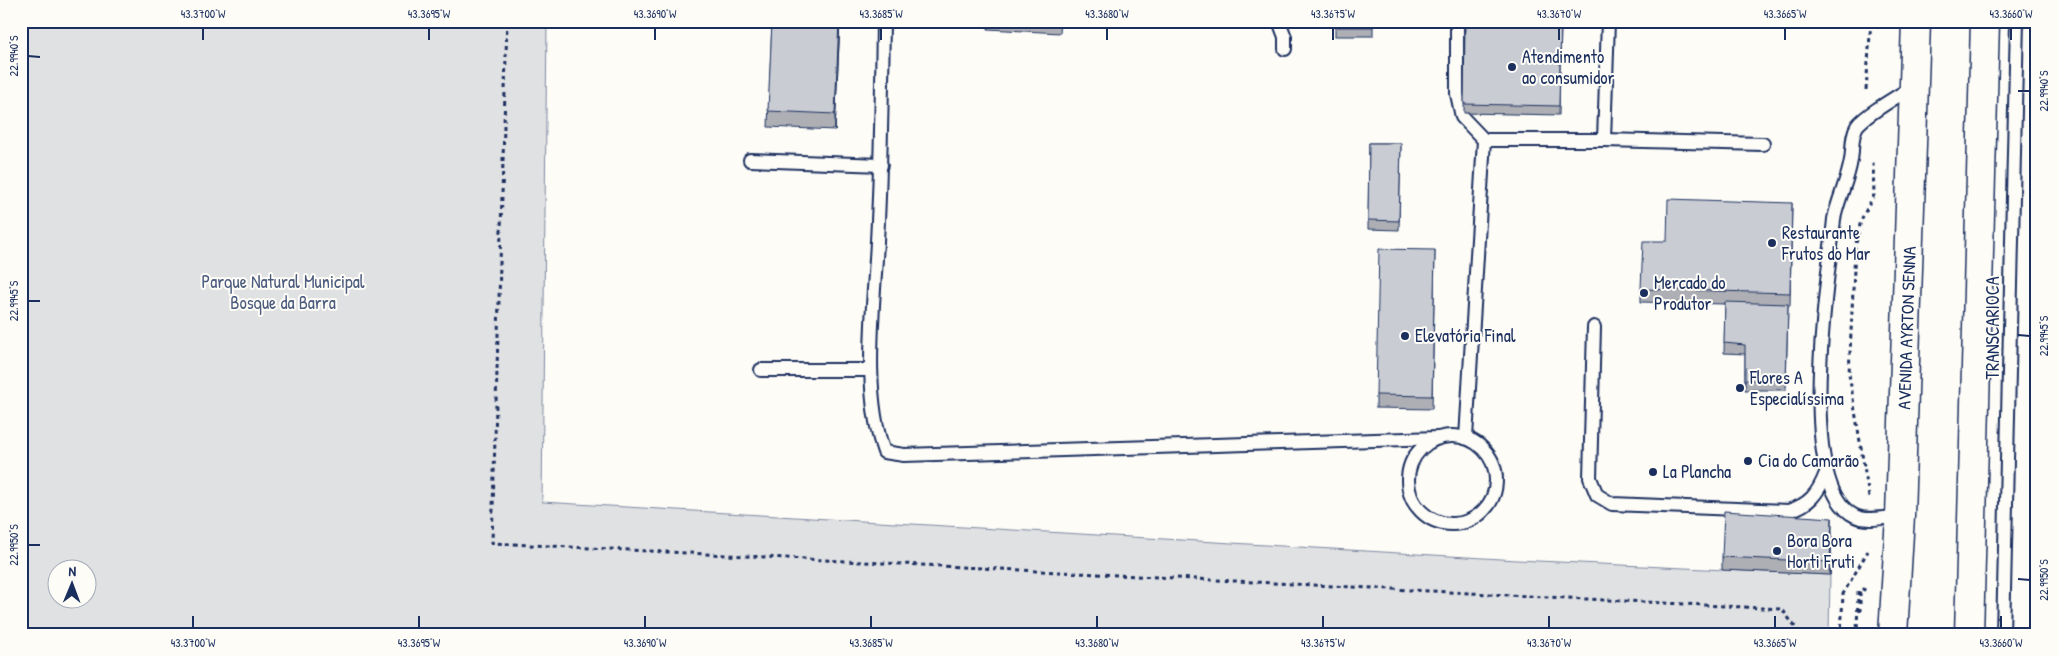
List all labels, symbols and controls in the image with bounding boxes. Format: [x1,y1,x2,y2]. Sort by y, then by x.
text: 43.3700°W [181,5,226,22]
text: 43.3695°W [408,5,451,22]
text: 43.3690°W [634,5,677,22]
text: 43.3685°W [859,5,903,22]
text: 43.3680°W [1085,5,1129,22]
text: 43.3675°W [1311,5,1356,22]
text: 43.3670°W [1537,5,1582,22]
text: 43.3665°W [1764,5,1807,22]
text: 43.3660°W [1990,5,2033,22]
text: 22.9940°S [5,35,22,76]
place label: Atendimento ao consumidor [1522,44,1614,90]
marker: Atendimento ao consumidor [1506,61,1518,73]
text: 22.9940°S [2035,70,2052,111]
place label: Restaurante Frutos do Mar [1781,220,1871,266]
marker: Restaurante Frutos do Mar [1766,237,1778,249]
street label: AVENIDA AYRTON SENNA [1891,246,1922,410]
park label: Parque Natural Municipal Bosque da Barra [201,269,365,315]
place label: Mercado do Produtor [1654,270,1726,316]
street label: TRANSCARIOCA [1980,276,2005,379]
text: 22.9945°S [5,280,22,321]
marker: Mercado do Produtor [1638,287,1650,299]
text: 22.9945°S [2035,315,2052,356]
place label: Elevatória Final [1415,323,1516,348]
marker: Elevatória Final [1399,330,1411,342]
place label: Flores A Especialíssima [1749,365,1844,411]
marker: Flores A Especialíssima [1734,382,1746,394]
place label: Cia do Camarão [1758,448,1859,473]
marker: Cia do Camarão [1742,455,1754,467]
place label: La Plancha [1663,459,1731,484]
marker: La Plancha [1647,466,1659,478]
text: 22.9950°S [5,524,22,566]
place label: Bora Bora Horti Fruti [1787,528,1855,574]
marker: Bora Bora Horti Fruti [1771,545,1783,557]
north arrow [48,558,98,608]
text: 22.9950°S [2035,559,2052,601]
text: N [68,561,77,580]
text: 43.3700°W [171,634,216,651]
text: 43.3695°W [398,634,441,651]
text: 43.3690°W [624,634,667,651]
text: 43.3685°W [849,634,893,651]
text: 43.3680°W [1075,634,1119,651]
text: 43.3675°W [1301,634,1346,651]
text: 43.3670°W [1527,634,1572,651]
text: 43.3665°W [1754,634,1797,651]
text: 43.3660°W [1980,634,2023,651]

